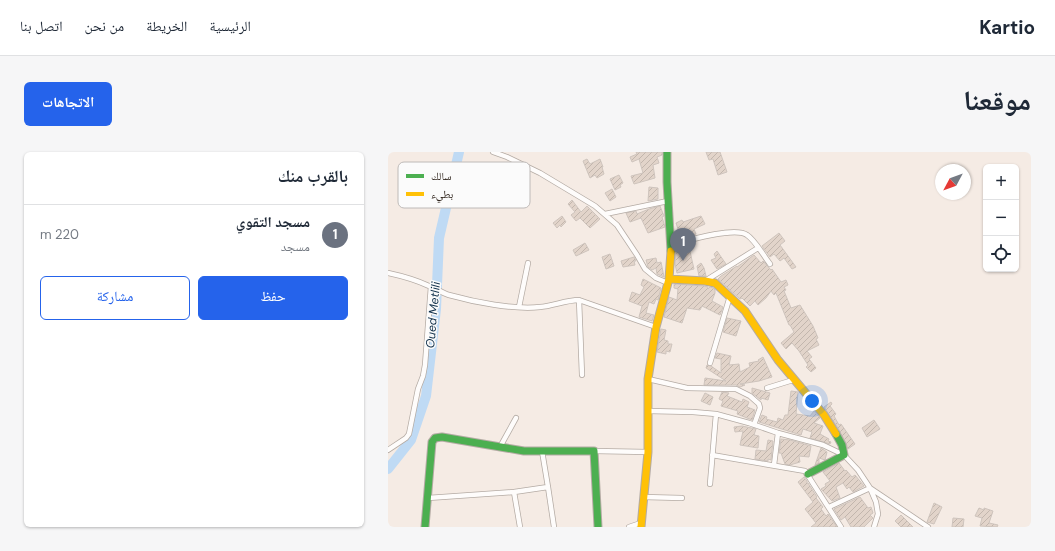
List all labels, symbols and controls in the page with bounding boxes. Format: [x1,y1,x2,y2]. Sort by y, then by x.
text: Kartio [979,15,1035,40]
text: اتصل بنا [20,17,63,35]
text: من نحن [85,17,124,35]
text: الخريطة [146,17,187,35]
text: الرئيسية [209,17,251,35]
button: الاتجاهات [24,82,112,126]
text: موقعنا [963,82,1031,119]
legend [398,162,530,208]
north arrow [935,164,971,200]
map controls [983,164,1019,272]
button: + [983,164,1019,200]
text: بالقرب منك [278,165,348,187]
text: سالك [431,169,451,183]
text: بطيء [431,187,453,203]
button: − [983,200,1019,236]
text: مسجد التقوي [236,212,310,232]
text: 220 m [40,226,79,243]
text: 1 [333,226,337,243]
pin: 1 [670,228,696,261]
button: locate [983,236,1019,272]
text: مسجد [281,238,310,255]
button: مشاركة [40,276,190,320]
button: حفظ [198,276,348,320]
water label: Oued Metlili [422,280,444,349]
your location [802,391,822,411]

